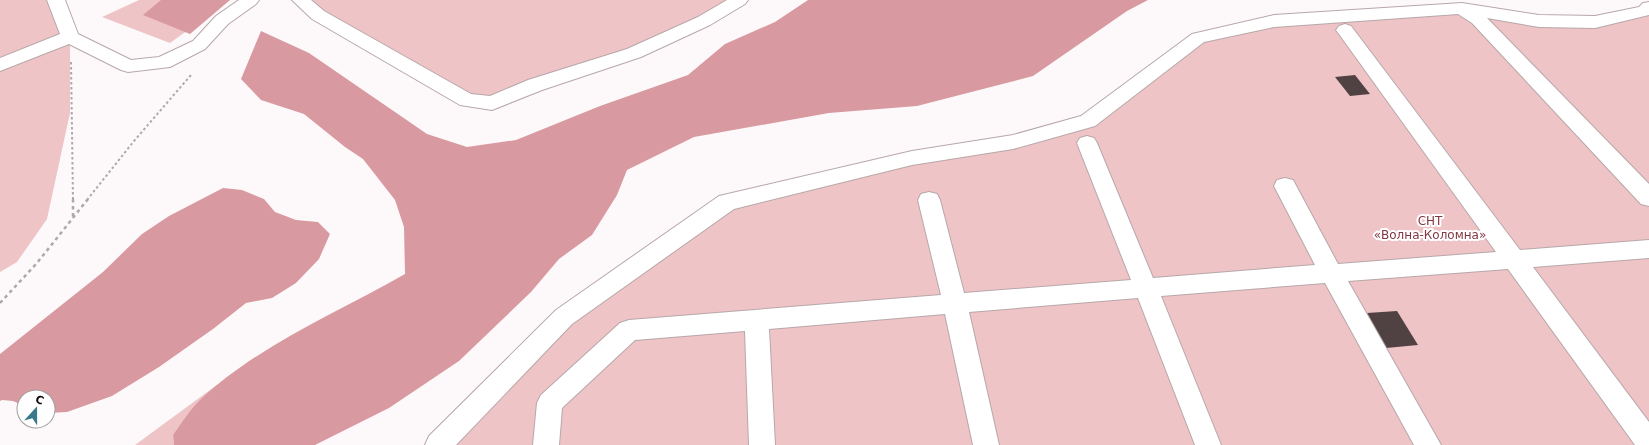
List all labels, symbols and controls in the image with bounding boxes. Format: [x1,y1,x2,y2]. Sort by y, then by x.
park label: СНТ «Волна-Коломна» [1374,214,1486,242]
north arrow [16,389,56,429]
text: С [33,393,46,408]

